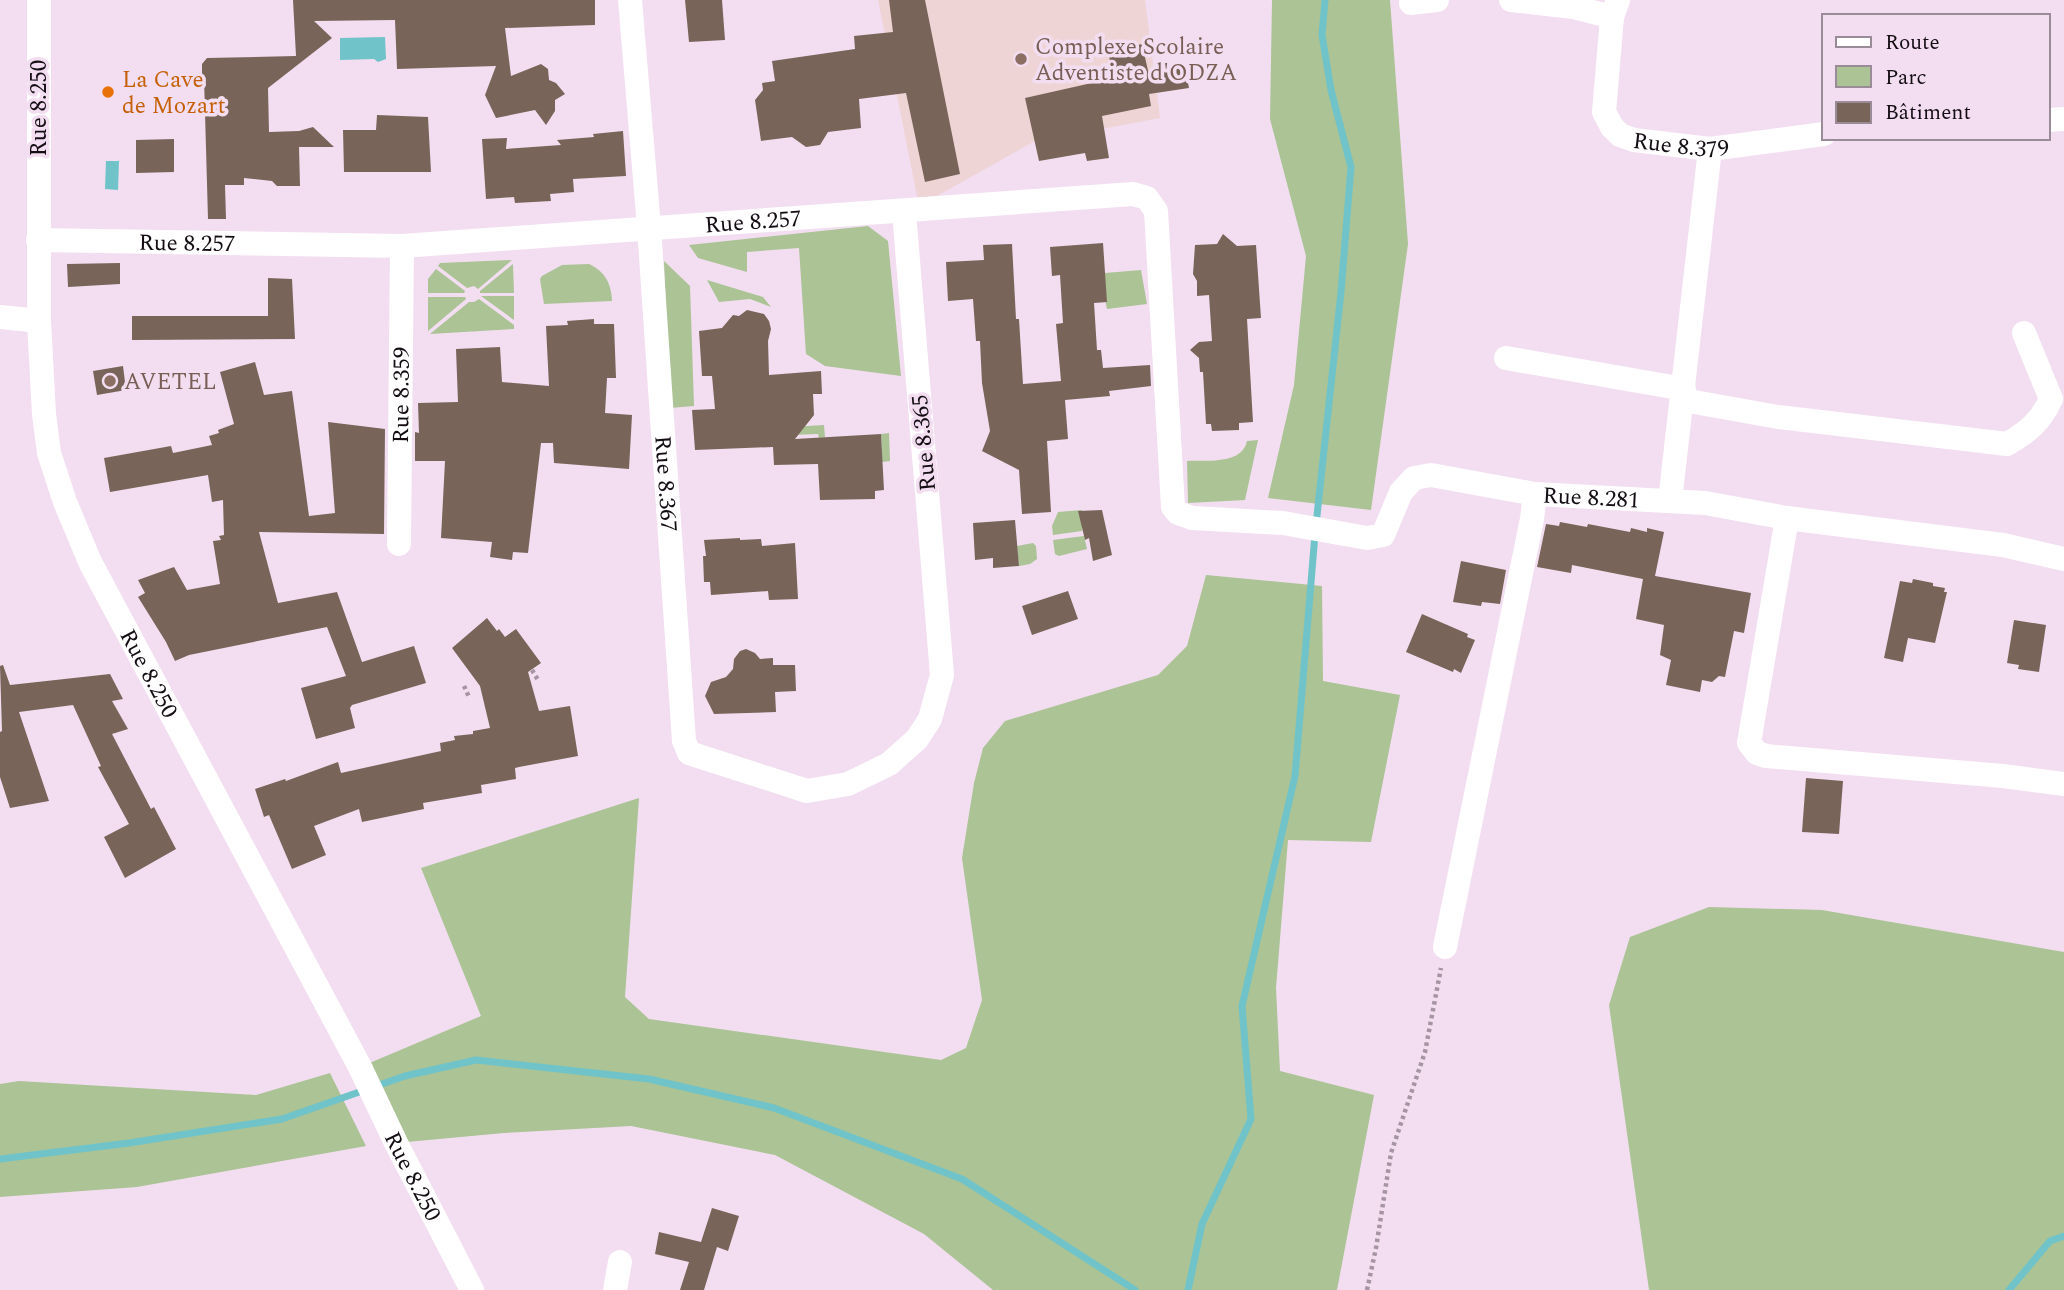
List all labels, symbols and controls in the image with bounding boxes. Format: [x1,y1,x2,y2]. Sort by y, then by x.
legend [1822,14,2050,140]
text: Route [1885,27,1940,59]
place label: Complexe Scolaire Adventiste d'ODZA [1035,30,1237,91]
marker: Complexe Scolaire Adventiste d'ODZA [1013,51,1029,67]
street label: Rue 8.250 [22,60,57,156]
text: Parc [1885,62,1927,94]
place label: La Cave de Mozart [122,63,226,124]
marker: La Cave de Mozart [100,84,116,100]
text: Bâtiment [1885,97,1971,129]
street label: Rue 8.379 [1631,124,1732,168]
street label: Rue 8.257 [704,202,803,243]
street label: Rue 8.257 [138,226,236,262]
street label: Rue 8.359 [384,346,420,444]
place label: AVETEL [124,365,216,400]
marker: AVETEL [102,373,118,389]
street label: Rue 8.365 [903,393,946,493]
street label: Rue 8.367 [644,434,686,533]
street label: Rue 8.281 [1542,478,1640,518]
street label: Rue 8.250 [110,623,186,725]
street label: Rue 8.250 [374,1126,450,1228]

